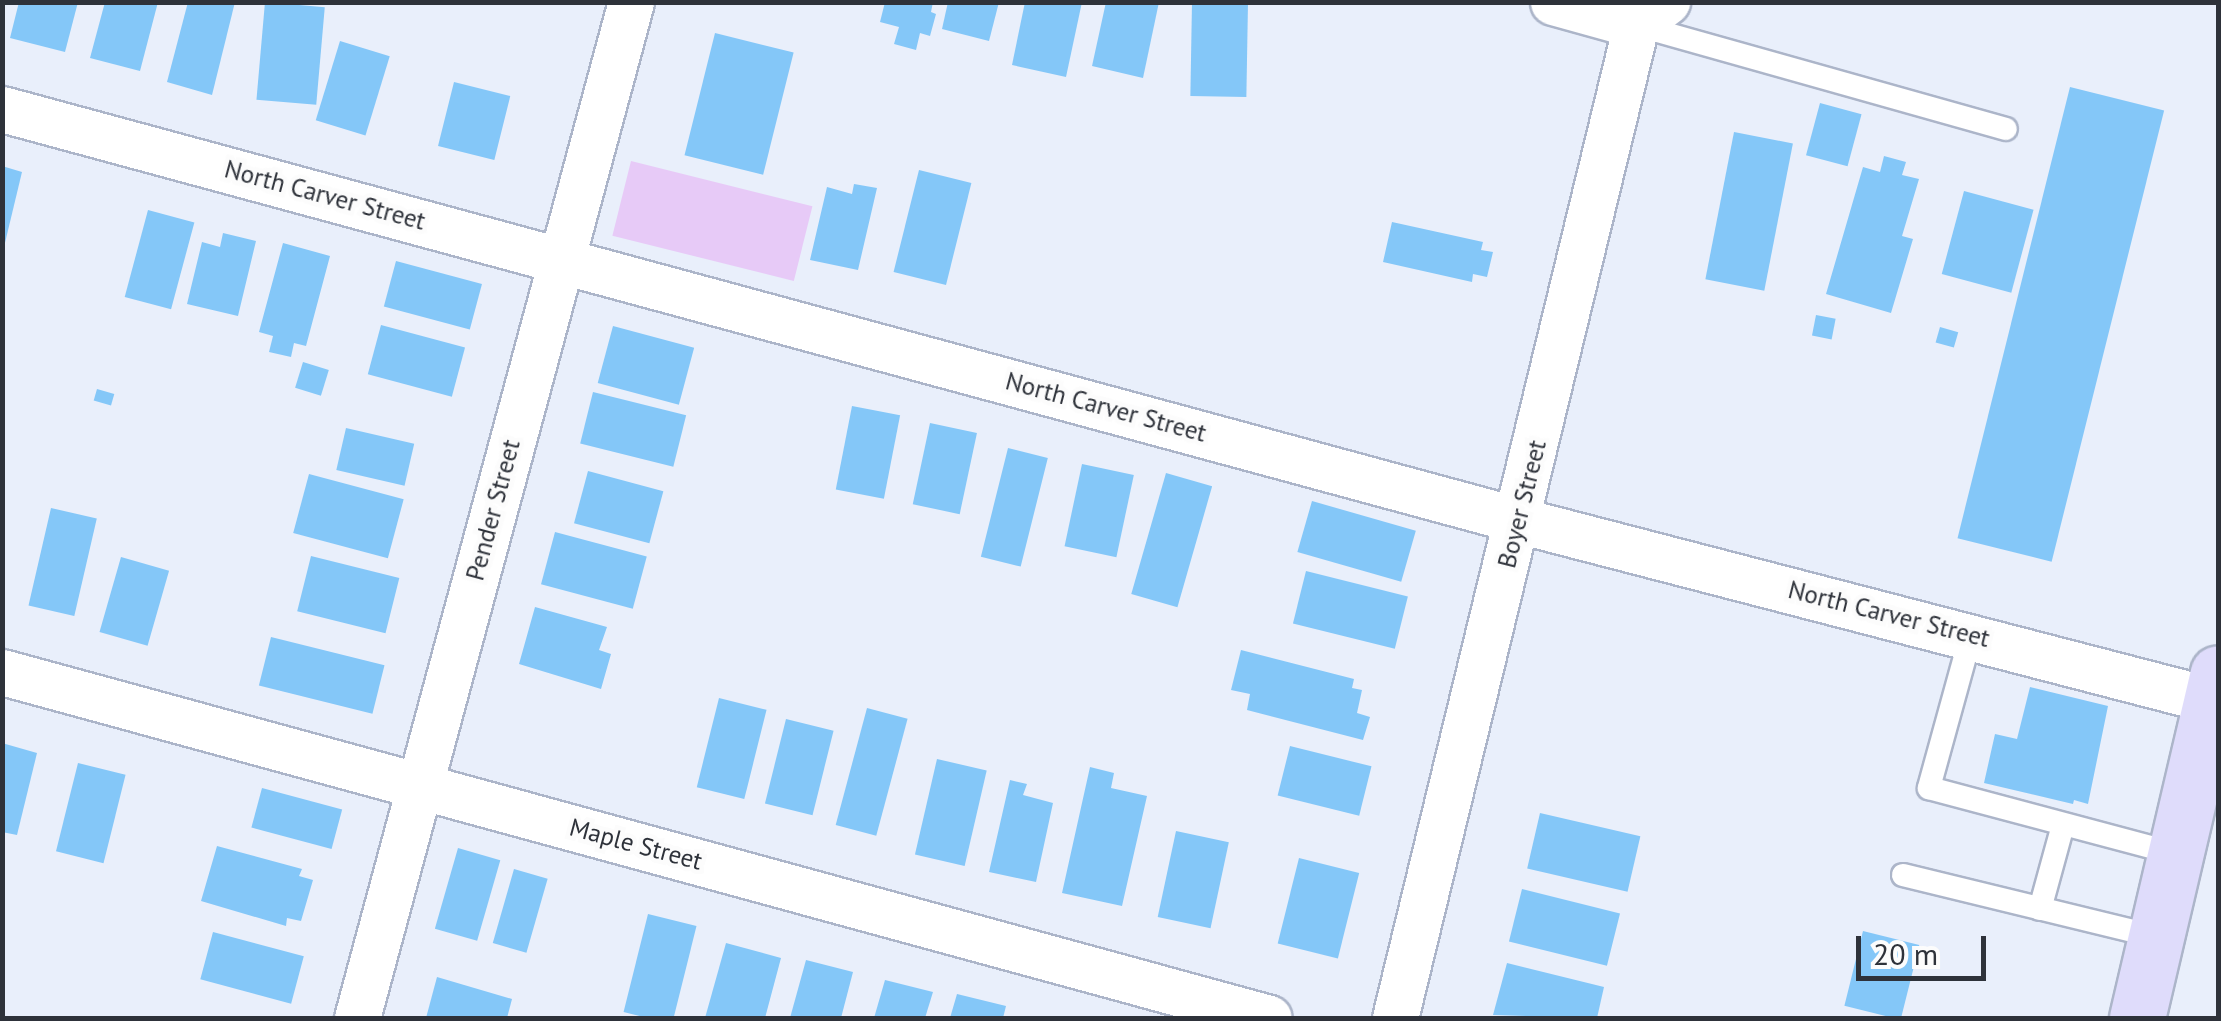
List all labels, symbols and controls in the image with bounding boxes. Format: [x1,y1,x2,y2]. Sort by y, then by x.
street label: North Carver Street [221,154,429,236]
street label: North Carver Street [1002,366,1210,448]
street label: Pender Street [460,436,526,584]
street label: Boyer Street [1492,437,1552,571]
street label: North Carver Street [1785,574,1993,654]
street label: Maple Street [566,812,706,876]
scale bar [1861,916,1991,978]
text: 20 m [1873,934,1938,973]

